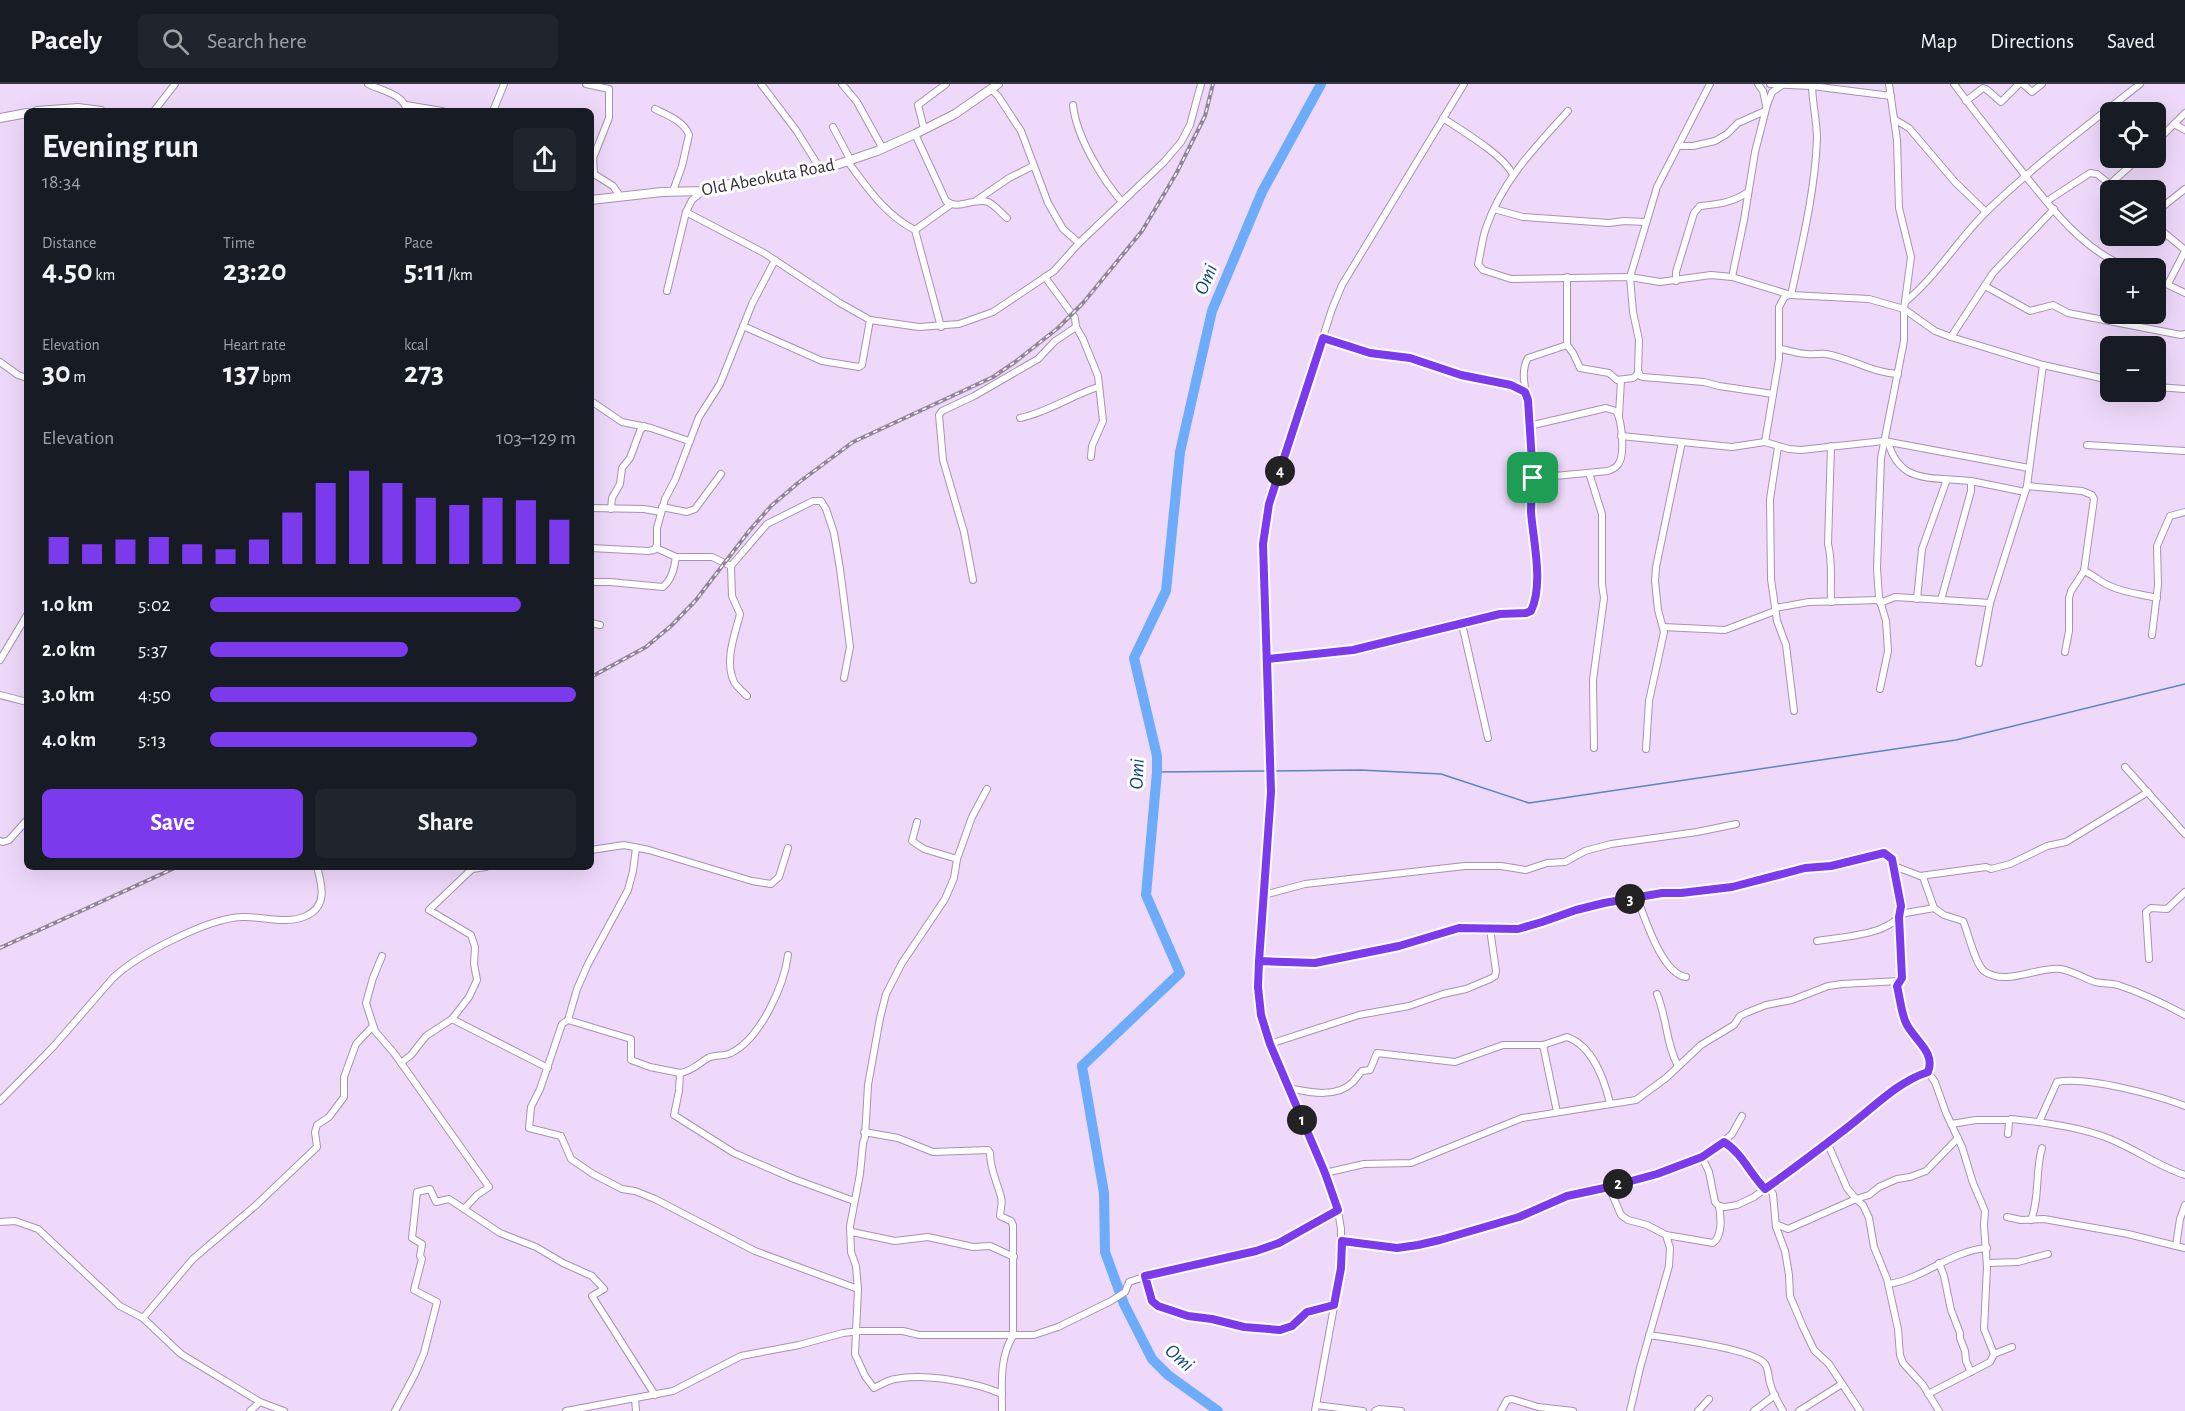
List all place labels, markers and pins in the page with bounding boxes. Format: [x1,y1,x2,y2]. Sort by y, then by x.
pin [1507,452,1558,503]
pin: 4 [1265,456,1295,486]
pin: 3 [1615,884,1645,914]
pin: 1 [1287,1105,1317,1135]
pin: 2 [1603,1169,1633,1199]

